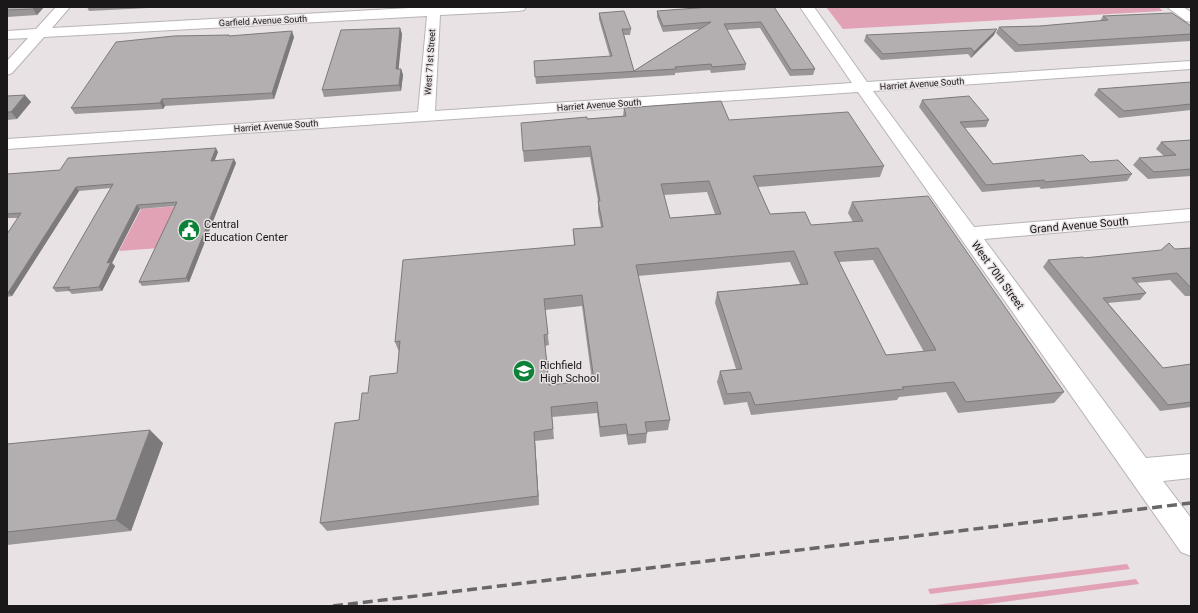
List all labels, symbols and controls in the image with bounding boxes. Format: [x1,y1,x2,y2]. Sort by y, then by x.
street label: Garfield Avenue South [219,14,307,28]
street label: West 71st Street [423,29,437,95]
street label: Harriet Avenue South [879,76,965,92]
street label: Harriet Avenue South [556,97,642,113]
street label: Harriet Avenue South [233,118,319,134]
street label: Grand Avenue South [1029,215,1129,236]
public building icon: Central Education Center [176,217,202,243]
place label: Central Education Center [204,218,288,244]
street label: West 70th Street [968,239,1027,312]
school or university icon: Richfield High School [511,358,537,384]
place label: Richfield High School [540,359,599,385]

